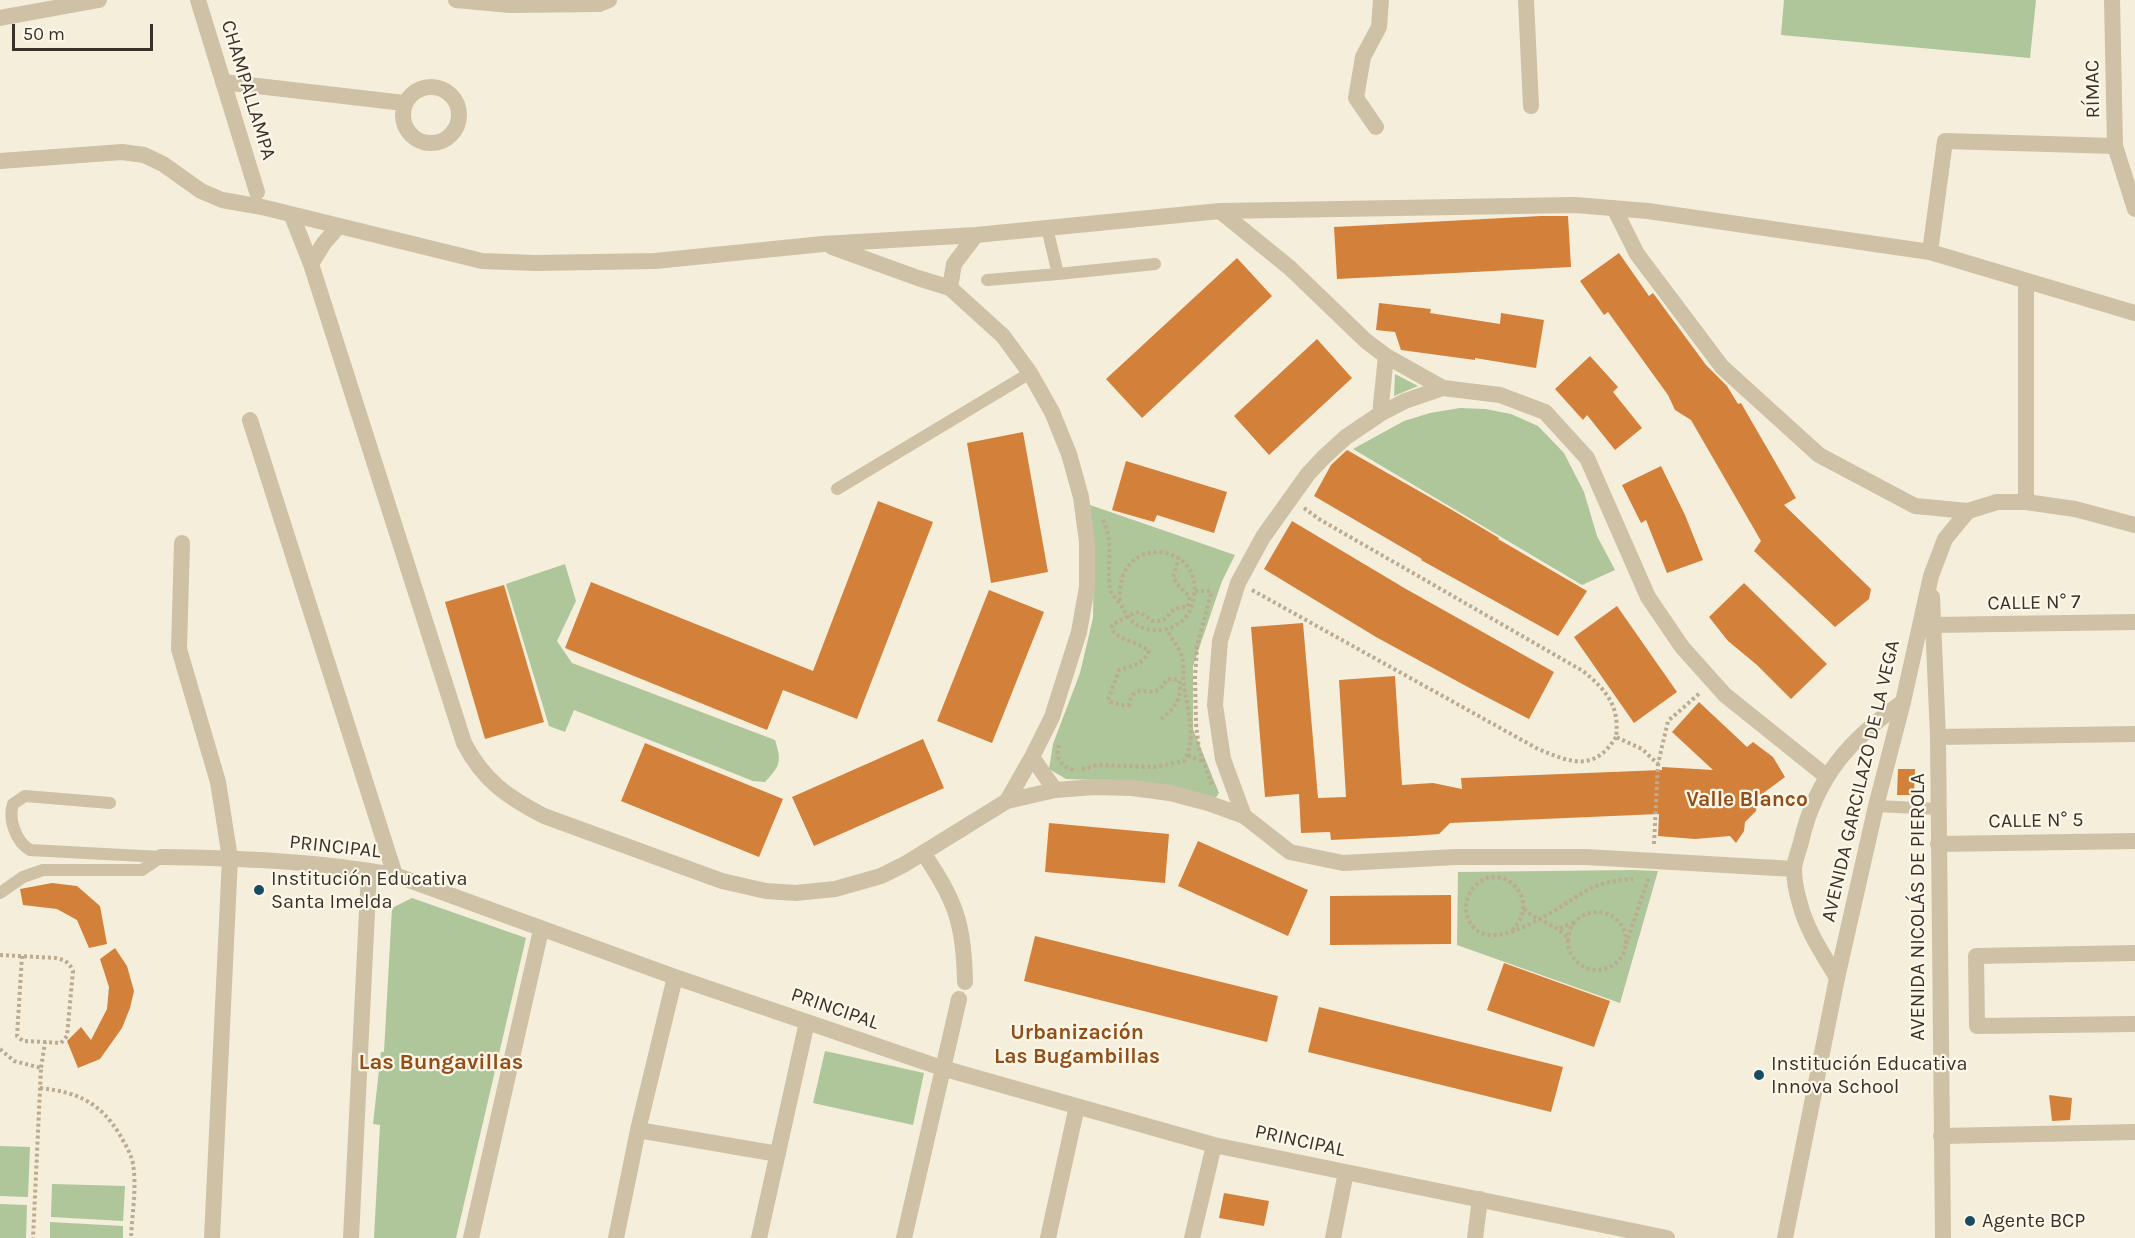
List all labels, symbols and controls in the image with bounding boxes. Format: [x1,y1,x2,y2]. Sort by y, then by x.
scale bar [15,12,156,50]
street label: CHAMPALLAMPA [215,17,281,163]
text: 50 m [23,23,65,45]
street label: RÍMAC [2080,60,2106,118]
street label: CALLE N° 7 [1987,590,2081,616]
street label: AVENIDA GARCILAZO DE LA VEGA [1817,638,1905,924]
street label: AVENIDA NICOLÁS DE PIEROLA [1906,773,1930,1041]
district label: Valle Blanco [1686,787,1808,813]
street label: CALLE N° 5 [1988,808,2084,834]
street label: PRINCIPAL [288,830,382,864]
place label: Institución Educativa Santa Imelda [271,867,467,914]
marker: Institución Educativa Santa Imelda [252,883,266,897]
street label: PRINCIPAL [788,983,882,1035]
district label: Urbanización Las Bugambillas [994,1020,1160,1070]
district label: Las Bungavillas [359,1050,523,1076]
place label: Institución Educativa Innova School [1771,1052,1967,1099]
marker: Institución Educativa Innova School [1752,1068,1766,1082]
street label: PRINCIPAL [1253,1120,1347,1162]
place label: Agente BCP [1982,1209,2085,1233]
marker: Agente BCP [1963,1214,1977,1228]

